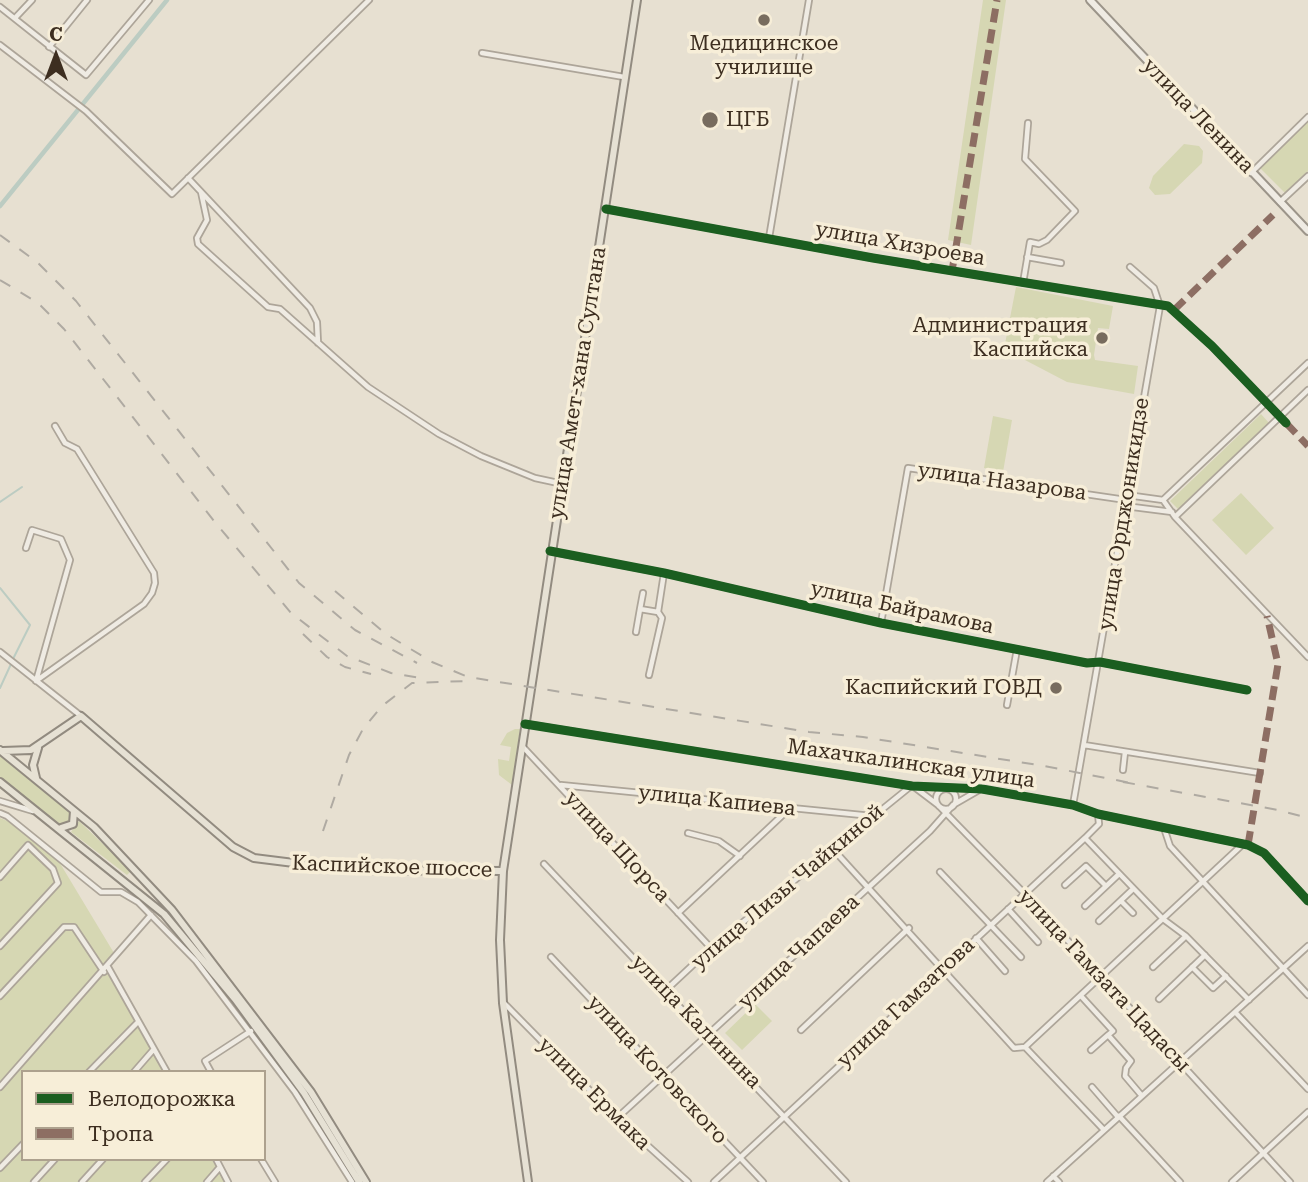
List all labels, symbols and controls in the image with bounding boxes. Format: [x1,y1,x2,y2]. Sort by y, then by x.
marker: Медицинское училище [756,12,772,28]
north arrow [21,21,91,91]
text: С [49,23,63,46]
place label: Медицинское училище [690,31,838,81]
street label: улица Ленина [1137,53,1259,179]
place label: ЦГБ [726,107,769,133]
marker: ЦГБ [700,110,720,130]
street label: улица Хизроева [813,217,987,271]
street label: улица Амет-хана Султана [544,245,612,521]
place label: Администрация Каспийска [913,313,1088,363]
marker: Администрация Каспийска [1094,330,1110,346]
street label: улица Орджоникидзе [1093,396,1155,632]
street label: улица Назарова [916,458,1088,506]
street label: улица Байрамова [808,576,996,640]
place label: Каспийский ГОВД [845,675,1042,701]
marker: Каспийский ГОВД [1048,680,1064,696]
street label: Махачкалинская улица [786,734,1036,794]
street label: улица Капиева [637,780,797,822]
street label: улица Щорса [559,786,675,908]
street label: улица Лизы Чайкиной [687,799,889,975]
street label: Каспийское шоссе [291,851,493,883]
street label: улица Гамзата Цадасы [1013,884,1195,1078]
street label: улица Чапаева [733,889,865,1015]
street label: улица Гамзатова [832,933,980,1073]
street label: улица Калинина [626,950,766,1094]
street label: улица Котовского [582,990,732,1150]
street label: улица Ермака [532,1032,656,1156]
legend [21,1070,266,1161]
text: Велодорожка [88,1087,235,1111]
text: Тропа [88,1122,153,1146]

